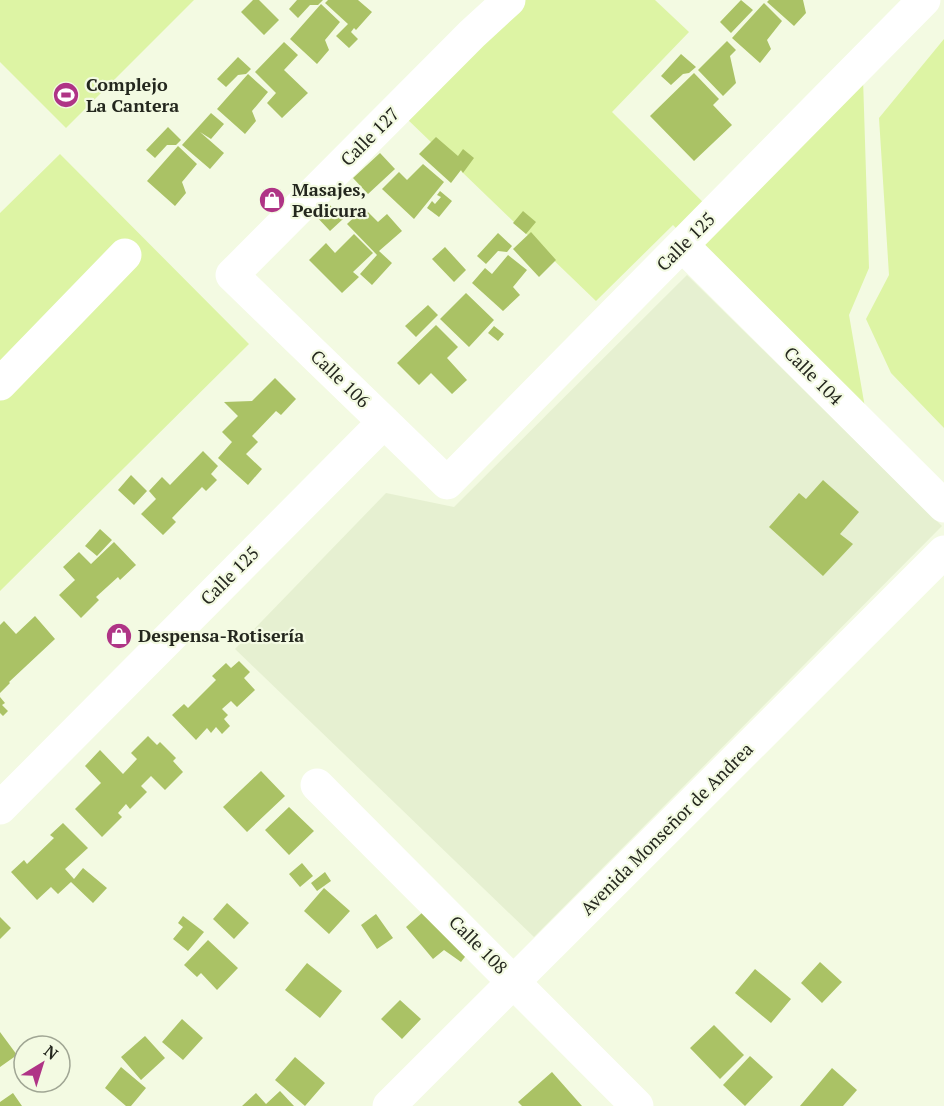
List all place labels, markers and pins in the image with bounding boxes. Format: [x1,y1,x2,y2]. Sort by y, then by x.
place label: Complejo La Cantera [86,72,179,117]
sports icon: Complejo La Cantera [51,80,81,110]
place label: Masajes, Pedicura [292,177,367,222]
shop icon: Masajes, Pedicura [257,185,287,215]
shop icon: Despensa-Rotisería [104,621,134,651]
place label: Despensa-Rotisería [138,623,304,647]

